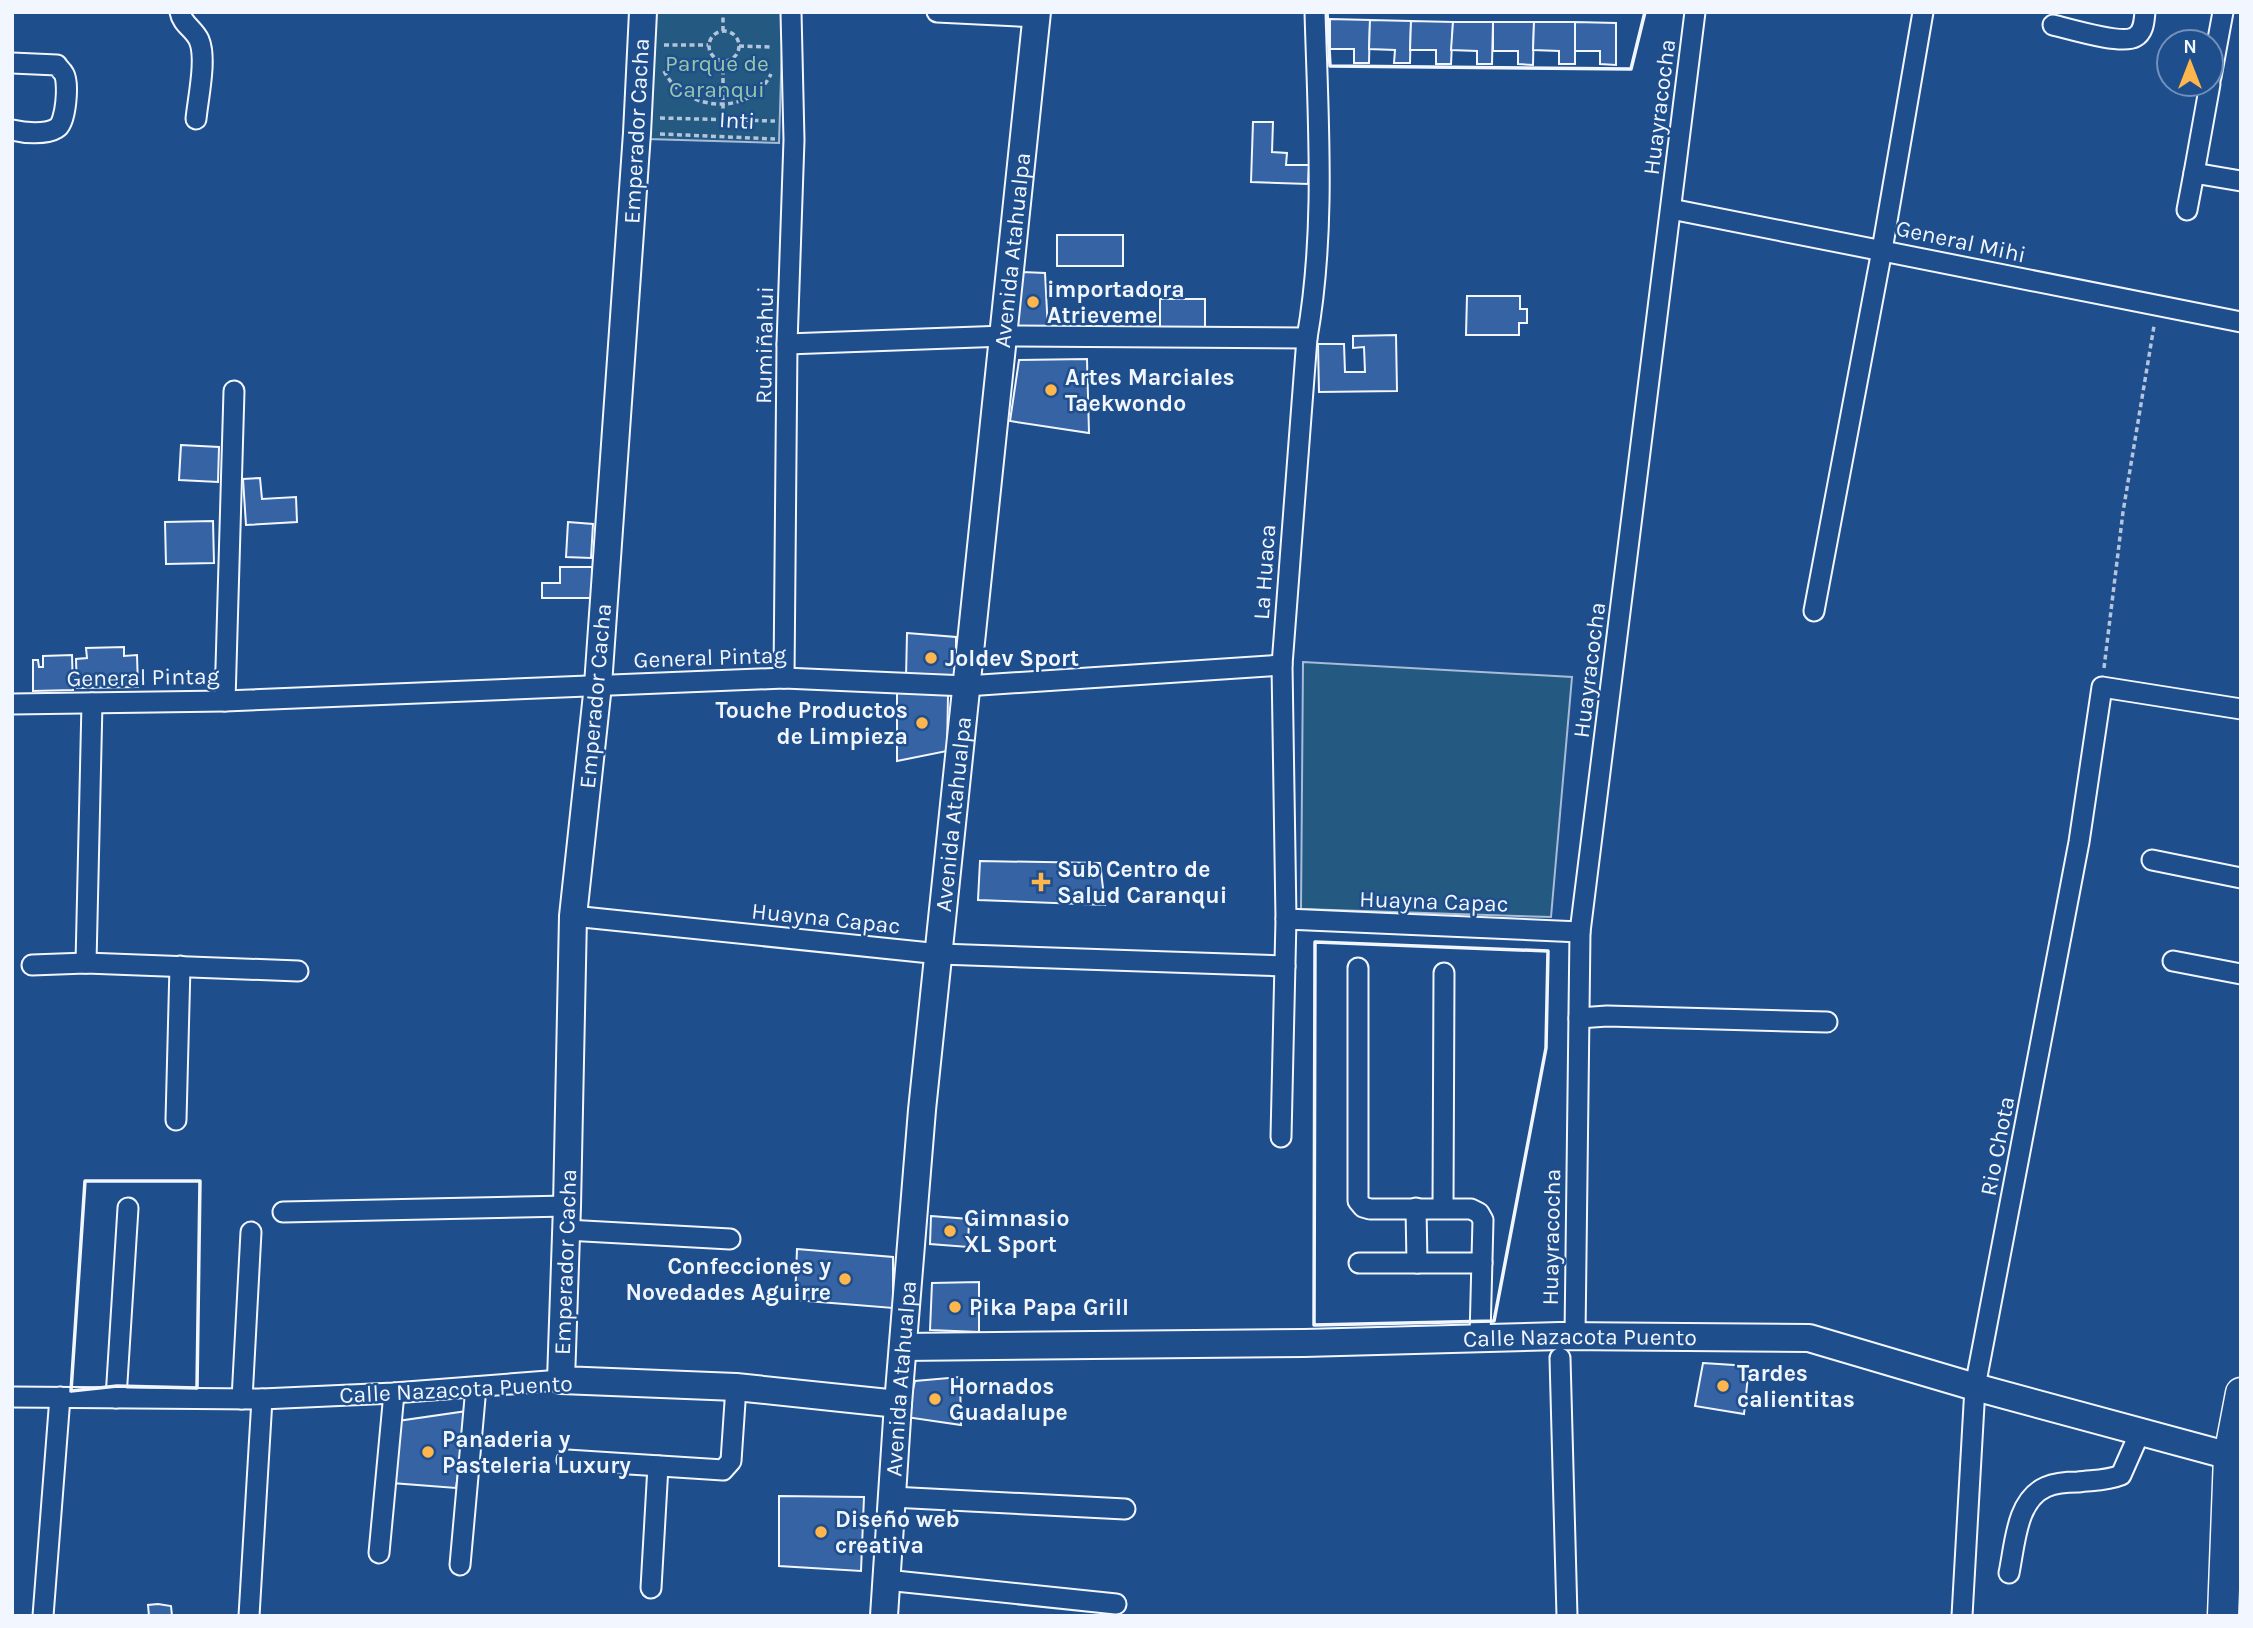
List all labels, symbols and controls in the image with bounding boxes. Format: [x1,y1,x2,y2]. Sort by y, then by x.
north arrow [2155,28,2225,98]
text: N [2183,36,2197,58]
street label: Emperador Cacha [618,38,655,225]
street label: Huayracocha [1638,38,1681,176]
park label: Parque de Caranqui [665,50,769,103]
street label: Inti [718,106,756,135]
street label: Avenida Atahualpa [989,151,1036,349]
street label: General Mihi [1893,215,2028,268]
place label: importadora Atrieveme [1047,276,1185,329]
street label: Rumiñahui [750,286,779,404]
marker: importadora Atrieveme [1025,294,1041,310]
place label: Artes Marciales Taekwondo [1065,364,1235,417]
marker: Artes Marciales Taekwondo [1043,382,1059,398]
street label: La Huaca [1248,524,1281,621]
street label: Huayracocha [1568,601,1611,739]
street label: Emperador Cacha [574,602,617,790]
street label: General Pintag [633,641,787,674]
place label: Joldev Sport [945,645,1079,672]
marker: Joldev Sport [923,650,939,666]
street label: General Pintag [66,663,220,692]
place label: Touche Productos de Limpieza [716,697,908,750]
marker: Touche Productos de Limpieza [914,715,930,731]
street label: Avenida Atahualpa [930,715,977,913]
place label: Sub Centro de Salud Caranqui [1057,856,1227,909]
marker: Sub Centro de Salud Caranqui [1031,872,1051,892]
street label: Huayna Capac [1359,885,1509,918]
street label: Huayna Capac [750,897,902,940]
street label: Rio Chota [1975,1094,2020,1198]
street label: Emperador Cacha [549,1169,582,1355]
street label: Huayracocha [1537,1169,1566,1305]
place label: Gimnasio XL Sport [964,1205,1069,1258]
marker: Gimnasio XL Sport [942,1223,958,1239]
place label: Confecciones y Novedades Aguirre [626,1253,831,1306]
marker: Confecciones y Novedades Aguirre [837,1271,853,1287]
street label: Avenida Atahualpa [880,1280,922,1477]
place label: Pika Papa Grill [969,1294,1129,1321]
marker: Pika Papa Grill [947,1299,963,1315]
street label: Calle Nazacota Puento [1463,1323,1697,1353]
place label: Tardes calientitas [1737,1360,1855,1413]
street label: Calle Nazacota Puento [339,1370,573,1409]
place label: Hornados Guadalupe [949,1373,1068,1426]
marker: Tardes calientitas [1715,1378,1731,1394]
marker: Hornados Guadalupe [927,1391,943,1407]
place label: Panaderia y Pasteleria Luxury [442,1426,631,1479]
marker: Panaderia y Pasteleria Luxury [420,1444,436,1460]
place label: Diseño web creativa [835,1506,960,1559]
marker: Diseño web creativa [813,1524,829,1540]

